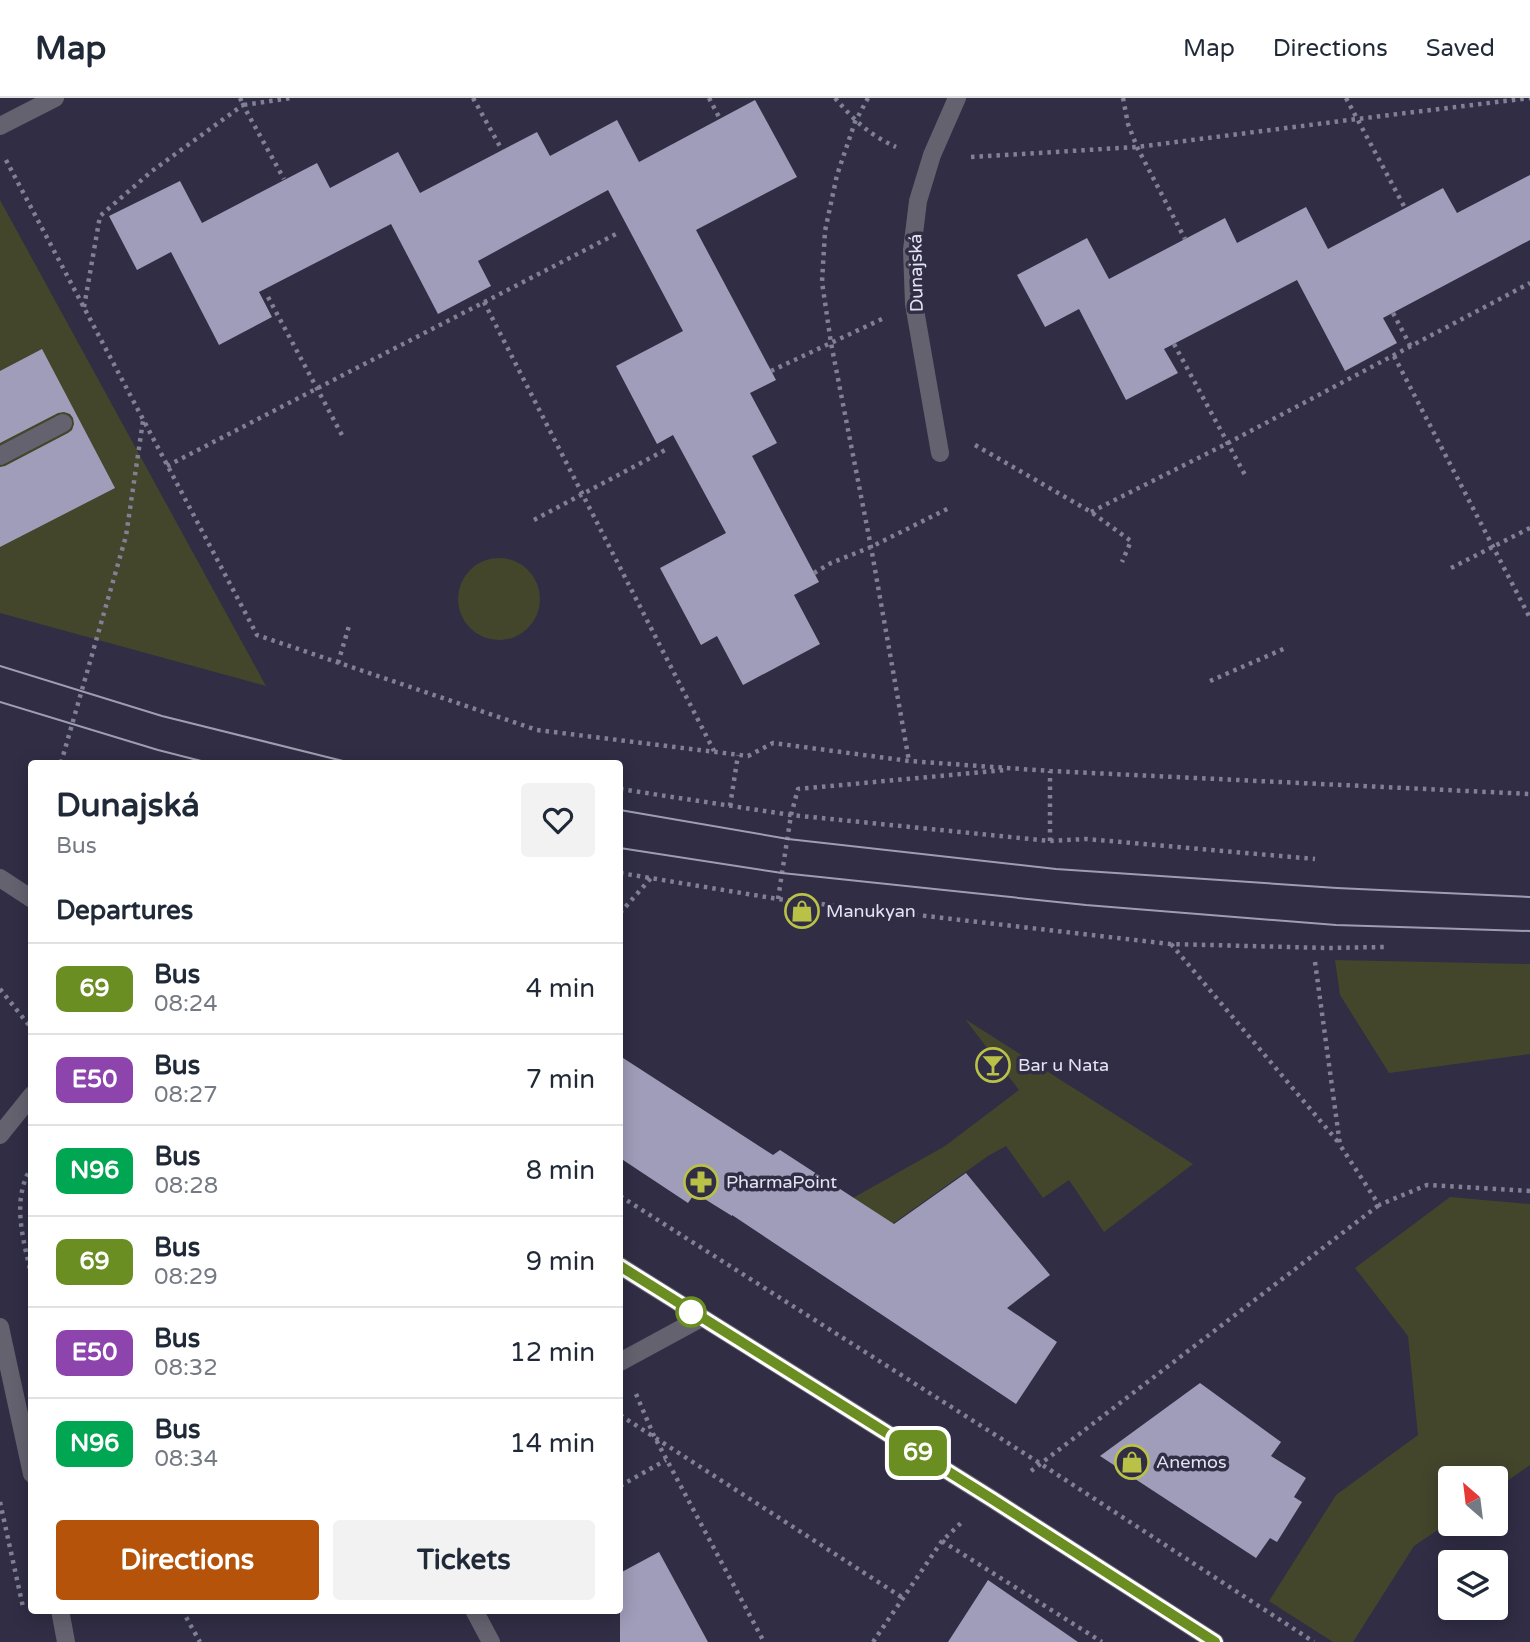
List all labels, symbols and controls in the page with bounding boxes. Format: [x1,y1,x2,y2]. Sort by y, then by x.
text: Map [35,29,106,68]
text: Map [1183,34,1235,63]
text: Directions [1273,34,1388,63]
text: Saved [1426,34,1495,63]
street label: Dunajská [904,234,928,312]
button: heart [521,783,595,857]
text: Dunajská [56,786,200,825]
text: Bus [56,832,97,860]
shop icon: Manukyan [783,892,821,930]
text: Departures [56,895,193,926]
place label: Manukyan [826,900,916,922]
text: Bus [154,959,200,990]
text: 4 min [526,973,595,1004]
text: 69 [79,974,110,1003]
text: 08:24 [154,990,218,1018]
bar icon: Bar u Nata [974,1046,1012,1084]
text: Bus [154,1050,200,1081]
place label: Bar u Nata [1018,1054,1109,1076]
text: 7 min [526,1064,595,1095]
text: E50 [72,1065,117,1094]
text: 08:27 [154,1081,218,1109]
text: Bus [154,1141,201,1172]
text: 8 min [526,1155,595,1186]
text: N96 [70,1156,119,1185]
pharmacy icon: PharmaPoint [682,1163,720,1201]
place label: PharmaPoint [726,1171,837,1193]
text: 08:28 [154,1172,218,1200]
text: Bus [154,1232,200,1263]
text: 9 min [526,1246,595,1277]
text: 69 [79,1247,110,1276]
text: 08:29 [154,1263,218,1291]
unlabelled marker [676,1297,706,1327]
text: Bus [154,1323,200,1354]
text: 12 min [509,1337,595,1368]
text: E50 [72,1338,117,1367]
text: 08:32 [154,1354,218,1382]
text: Bus [154,1414,201,1445]
text: 14 min [509,1428,595,1459]
text: N96 [70,1429,119,1458]
line badge: 69 [886,1430,950,1476]
text: 69 [903,1438,933,1467]
shop icon: Anemos [1113,1443,1151,1481]
text: 08:34 [154,1445,218,1473]
place label: Anemos [1156,1451,1227,1473]
north arrow [1438,1466,1508,1536]
map controls [1438,1466,1508,1620]
button: Directions [56,1520,319,1600]
button: Tickets [333,1520,595,1600]
button: layers [1438,1550,1508,1620]

